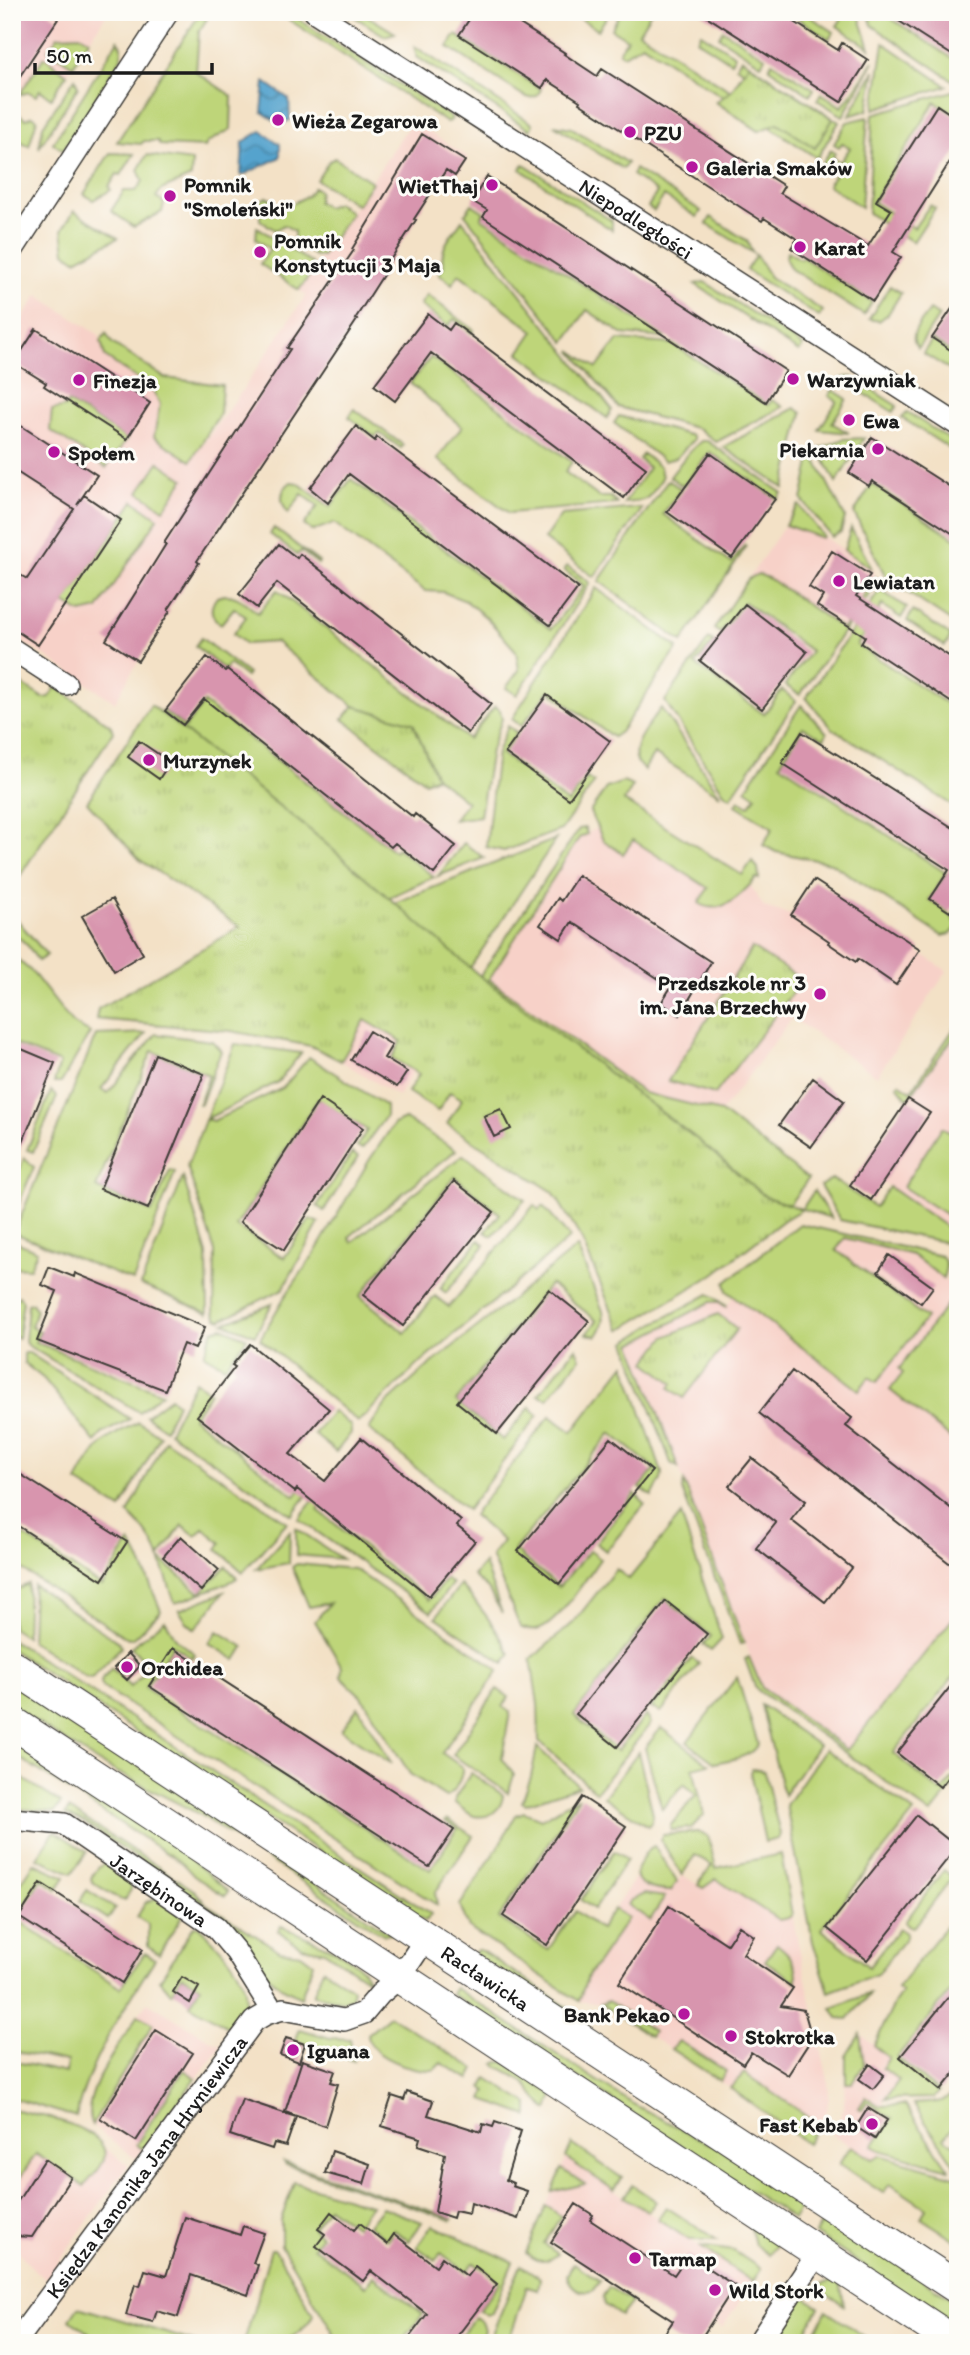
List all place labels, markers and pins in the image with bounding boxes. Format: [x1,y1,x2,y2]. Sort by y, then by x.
place label: Wieża Zegarowa [292,108,439,134]
marker: Wieża Zegarowa [270,112,286,128]
place label: PZU [644,120,682,145]
marker: PZU [622,124,638,140]
place label: Galeria Smaków [706,155,853,180]
marker: Galeria Smaków [684,159,700,175]
place label: Pomnik "Smoleński" [184,172,293,221]
place label: WietThaj [398,173,478,199]
marker: WietThaj [484,177,500,193]
marker: Pomnik "Smoleński" [162,188,178,204]
place label: Pomnik Konstytucji 3 Maja [274,228,441,278]
place label: Karat [814,235,865,260]
marker: Karat [792,239,808,255]
marker: Pomnik Konstytucji 3 Maja [252,244,268,260]
place label: Warzywniak [807,367,917,393]
place label: Finezja [93,368,158,394]
marker: Warzywniak [785,371,801,387]
marker: Finezja [71,372,87,388]
place label: Ewa [863,408,901,433]
marker: Ewa [841,412,857,428]
place label: Piekarnia [779,437,865,462]
place label: Społem [68,440,136,466]
marker: Piekarnia [870,441,886,457]
marker: Społem [46,444,62,460]
place label: Lewiatan [853,569,935,594]
marker: Lewiatan [831,573,847,589]
place label: Murzynek [163,748,252,774]
marker: Murzynek [141,752,157,768]
place label: Przedszkole nr 3 im. Jana Brzechwy [639,970,806,1020]
marker: Przedszkole nr 3 im. Jana Brzechwy [812,986,828,1002]
place label: Orchidea [141,1655,224,1680]
marker: Orchidea [119,1659,135,1675]
place label: Bank Pekao [564,2002,670,2027]
marker: Bank Pekao [676,2006,692,2022]
place label: Stokrotka [745,2024,836,2049]
marker: Stokrotka [723,2028,739,2044]
place label: Iguana [307,2038,371,2064]
marker: Iguana [285,2042,301,2058]
place label: Fast Kebab [759,2112,858,2137]
marker: Fast Kebab [864,2116,880,2132]
place label: Tarmap [648,2246,716,2272]
marker: Tarmap [627,2250,643,2266]
place label: Wild Stork [729,2278,824,2303]
marker: Wild Stork [707,2282,723,2298]

